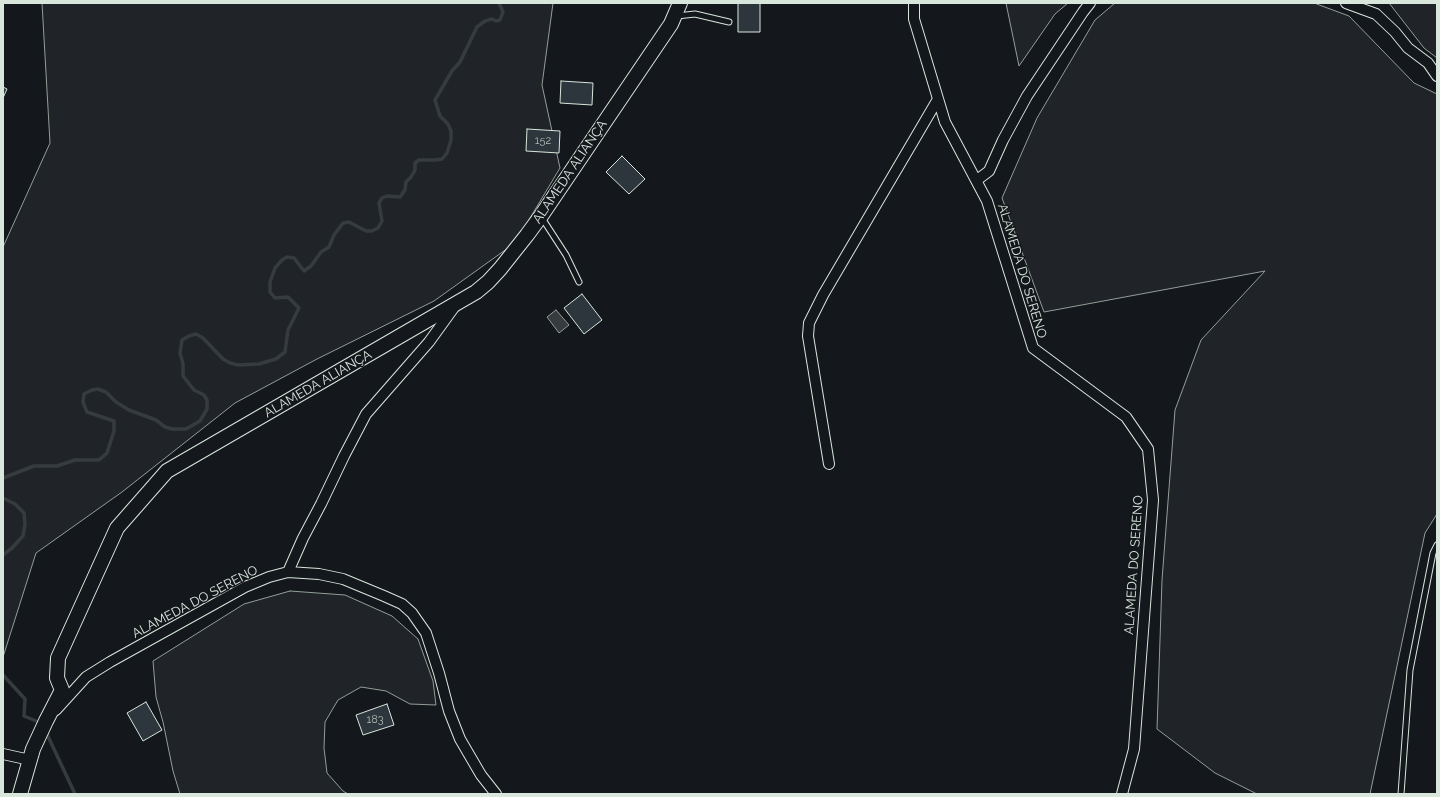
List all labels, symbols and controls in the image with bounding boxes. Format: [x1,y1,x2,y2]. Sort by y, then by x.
street label: ALAMEDA ALIANÇA [530,117,610,227]
house number: 152 [535,134,551,148]
street label: ALAMEDA DO SERENO [994,202,1050,340]
street label: ALAMEDA ALIANÇA [261,347,375,421]
street label: ALAMEDA DO SERENO [1121,495,1147,635]
street label: ALAMEDA DO SERENO [130,562,260,642]
house number: 183 [366,713,384,727]

